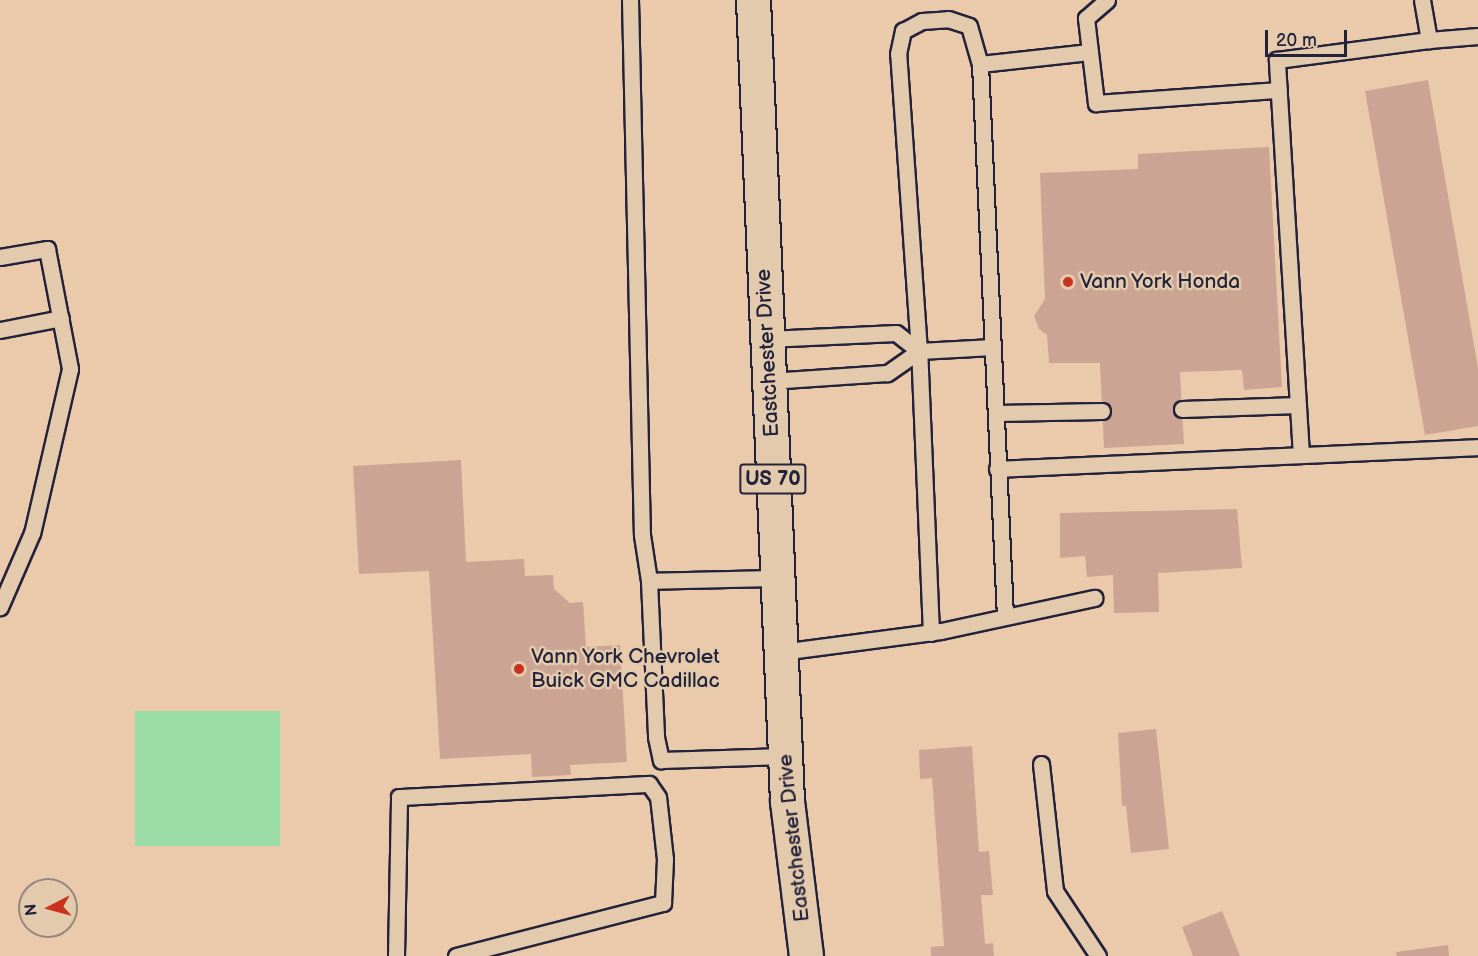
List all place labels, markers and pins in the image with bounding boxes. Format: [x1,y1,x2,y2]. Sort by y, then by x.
place label: Vann York Honda [1080,269,1242,295]
marker: Vann York Honda [1061,275,1075,289]
place label: Vann York Chevrolet Buick GMC Cadillac [531,644,721,694]
marker: Vann York Chevrolet Buick GMC Cadillac [512,662,526,676]

